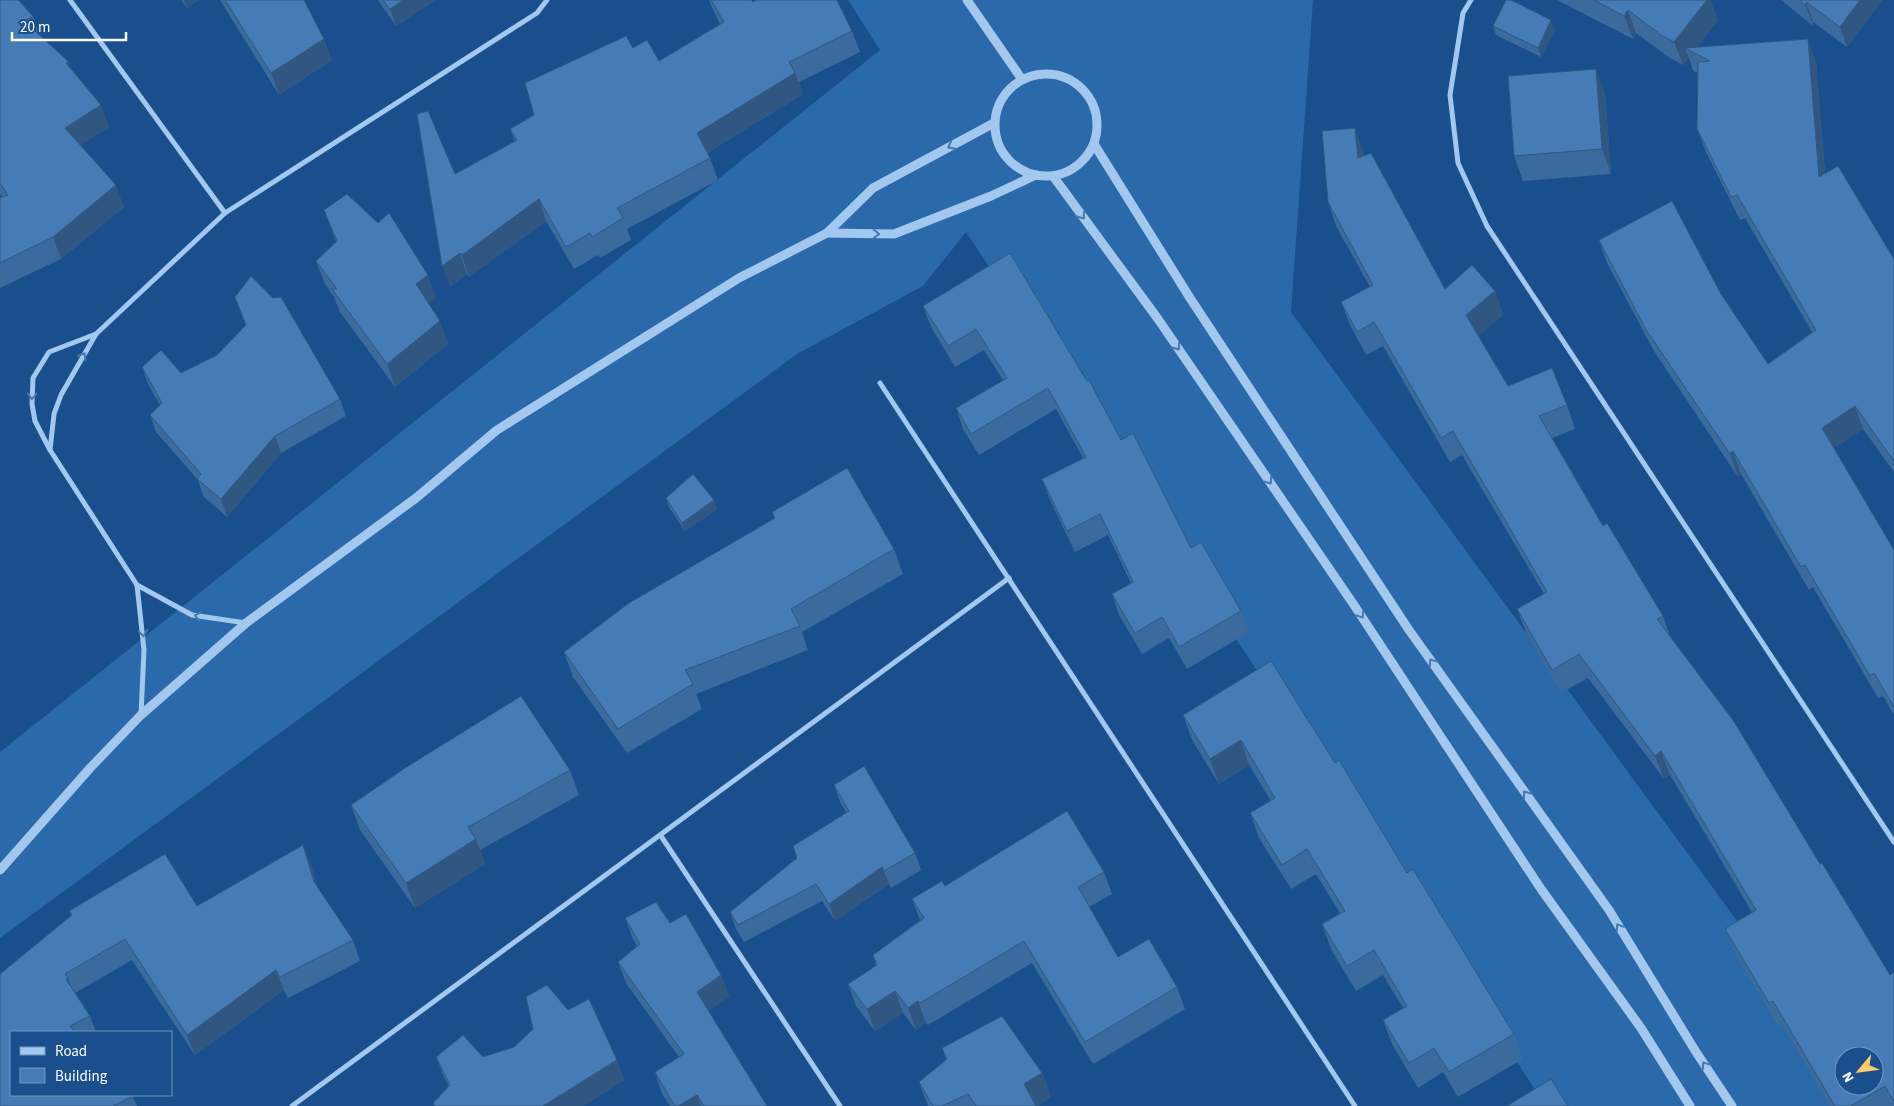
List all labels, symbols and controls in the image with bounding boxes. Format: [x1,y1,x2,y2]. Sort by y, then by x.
scale bar [12,10,126,42]
text: 20 m [20,17,50,38]
one-way arrow [948,140,957,150]
one-way arrow [1076,210,1085,220]
one-way arrow [872,228,880,239]
one-way arrow [1171,342,1180,351]
one-way arrow [77,352,87,361]
one-way arrow [27,393,38,401]
one-way arrow [1263,475,1272,485]
one-way arrow [1355,610,1364,619]
one-way arrow [194,611,203,621]
one-way arrow [137,630,148,638]
one-way arrow [1429,658,1438,668]
one-way arrow [1523,790,1532,800]
one-way arrow [1616,924,1626,933]
legend [10,1031,172,1096]
text: Road [55,1041,87,1062]
north arrow [1834,1046,1884,1096]
one-way arrow [1702,1062,1711,1071]
text: Building [55,1066,108,1087]
text: N [1838,1068,1860,1086]

